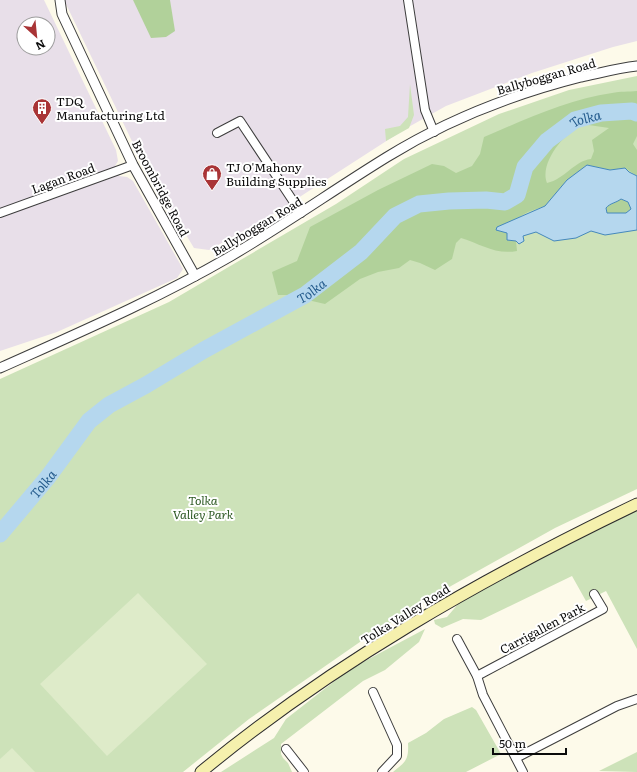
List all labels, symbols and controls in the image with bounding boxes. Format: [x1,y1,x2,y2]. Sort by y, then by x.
north arrow [16,16,56,56]
text: N [33,37,49,55]
street label: Ballyboggan Road [494,53,598,99]
place label: TDQ Manufacturing Ltd [56,92,165,124]
building icon: TDQ Manufacturing Ltd [31,97,53,125]
water label: Tolka [565,104,603,131]
street label: Broombridge Road [128,137,194,240]
street label: Lagan Road [29,158,98,198]
place label: TJ O'Mahony Building Supplies [226,158,327,190]
shop icon: TJ O'Mahony Building Supplies [201,163,223,191]
street label: Ballyboggan Road [209,192,306,260]
water label: Tolka [293,273,330,307]
water label: Tolka [25,465,60,502]
park label: Tolka Valley Park [173,491,234,523]
street label: Tolka Valley Road [357,579,454,649]
street label: Carrigallen Park [496,598,588,658]
scale bar [493,730,566,756]
text: 50 m [499,734,526,752]

